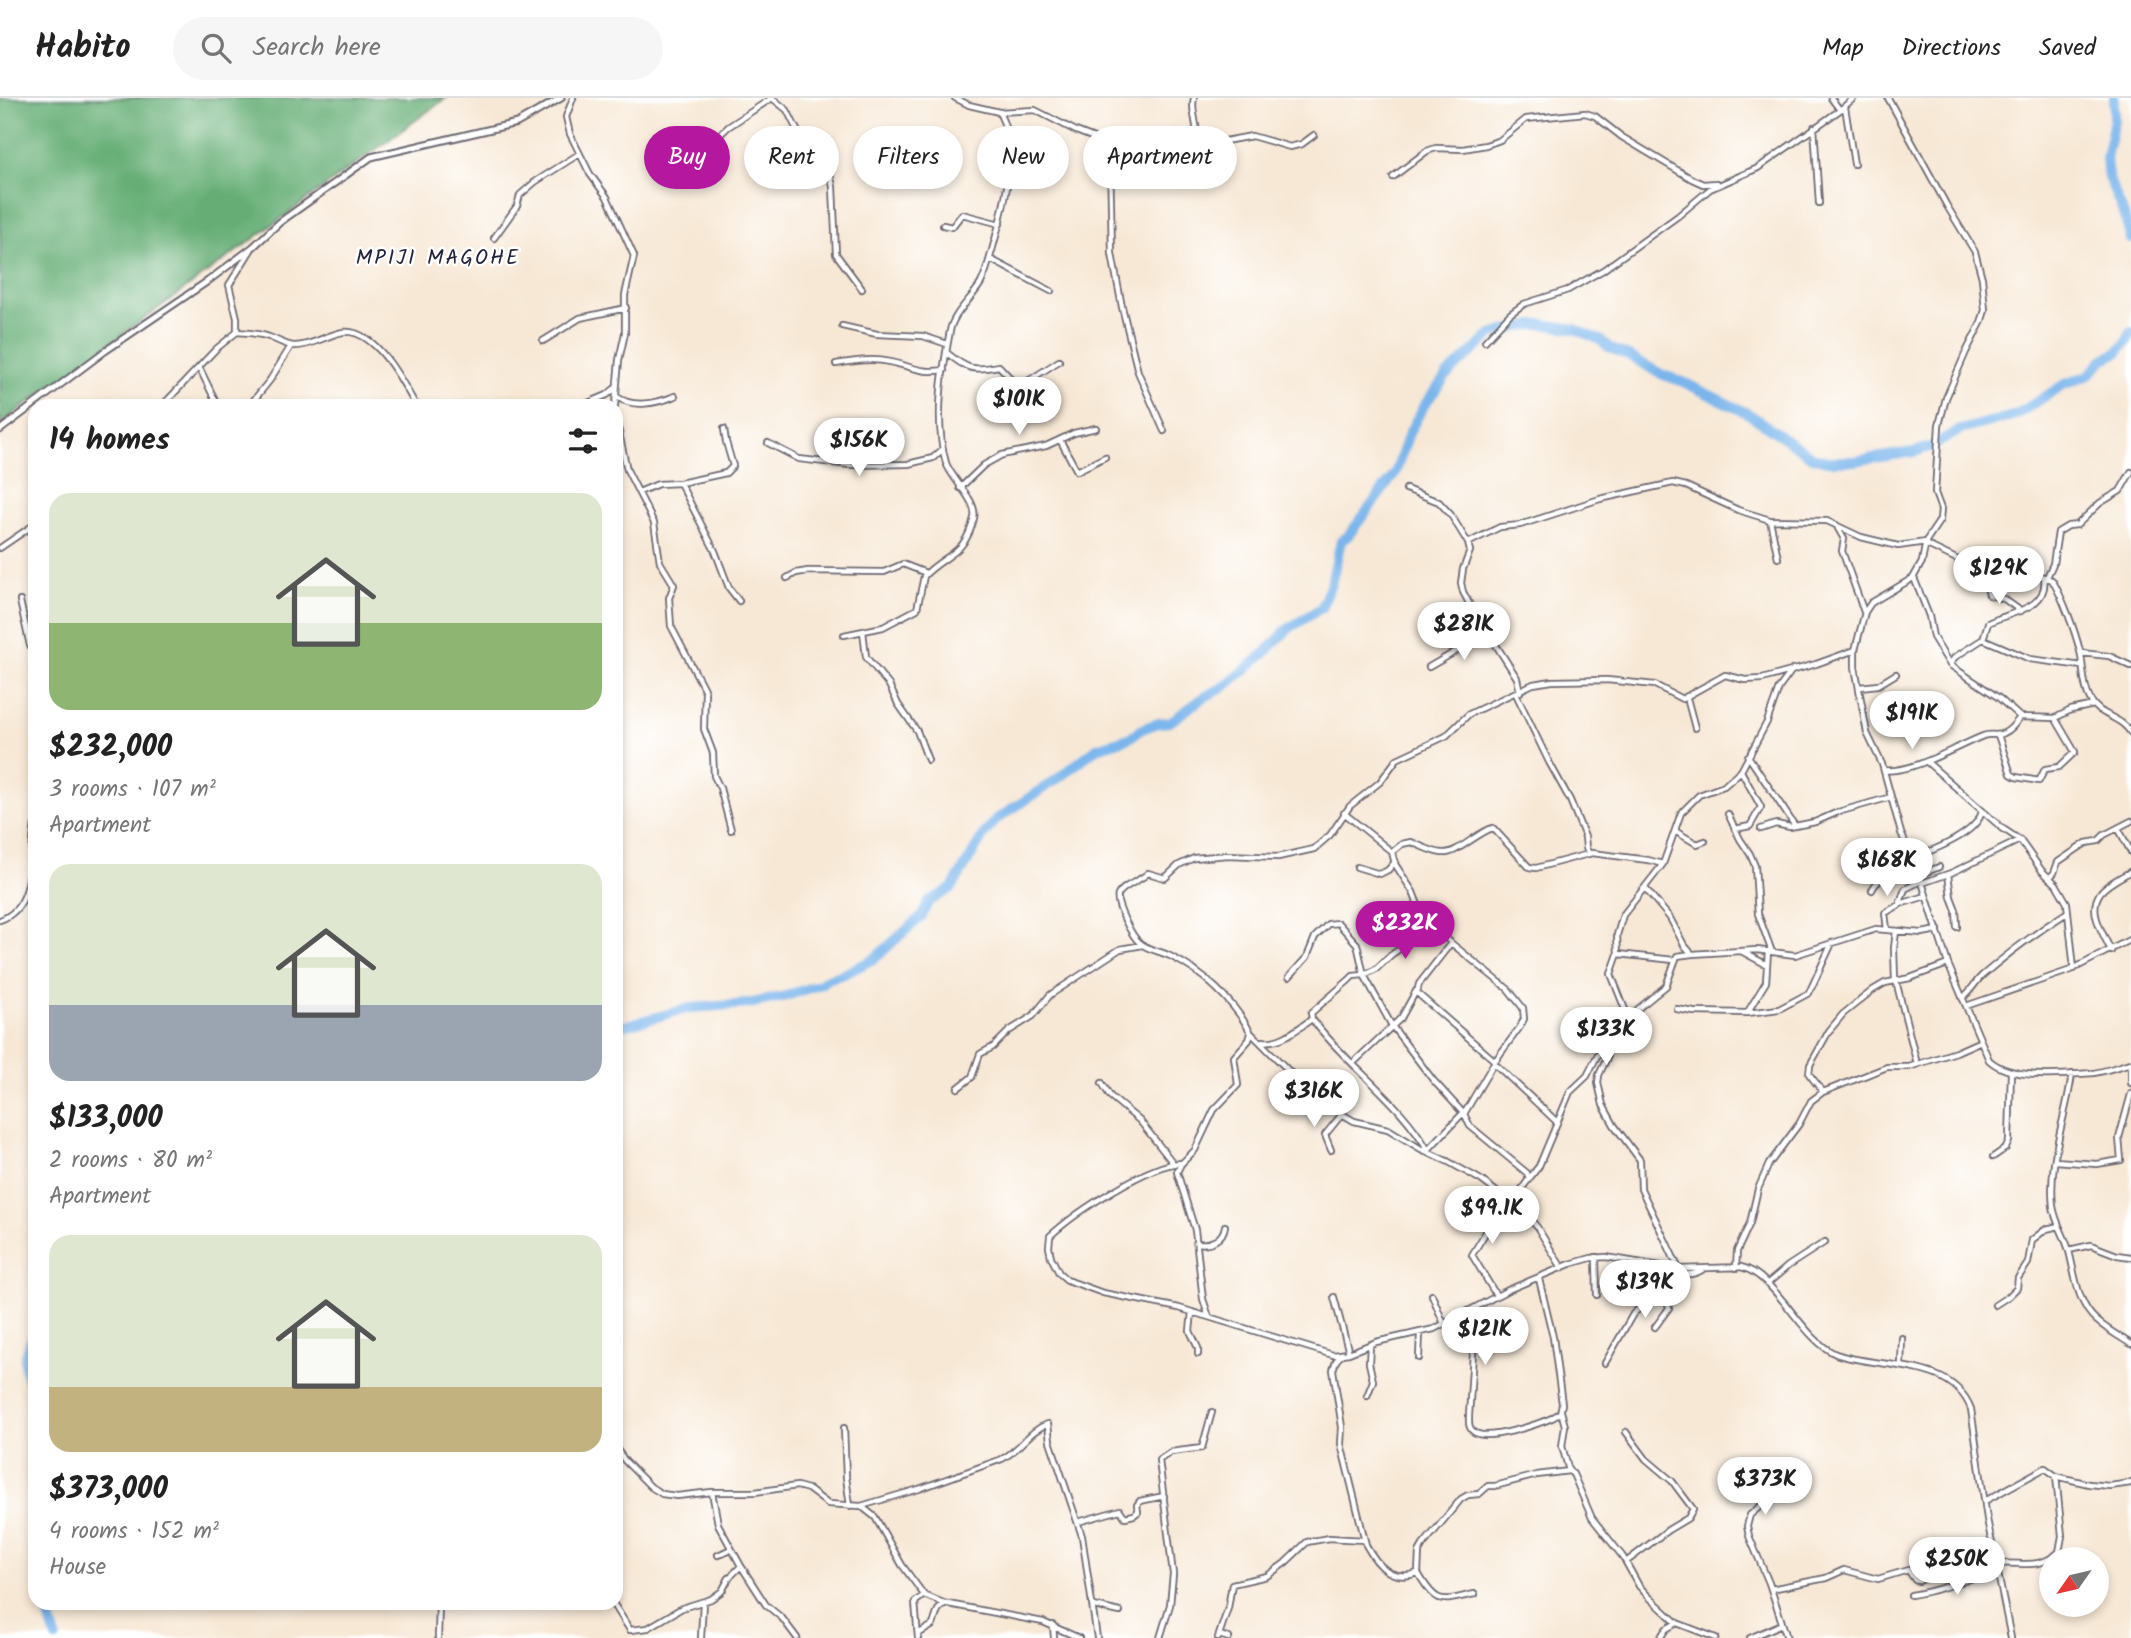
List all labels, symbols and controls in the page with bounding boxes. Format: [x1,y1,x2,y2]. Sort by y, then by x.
search box [173,17,663,80]
text: Habito [35,22,131,75]
text: Search here [253,27,381,69]
icon: search [197,29,235,67]
text: Map [1822,29,1864,68]
text: Directions [1902,29,2001,68]
text: Saved [2039,29,2096,68]
chip: Buy [644,126,730,189]
chip: Rent [744,126,839,189]
chip: Filters [853,126,963,189]
chip: New [977,126,1069,189]
chip: Apartment [1083,126,1237,189]
district label: MPIJI MAGOHE [356,242,520,275]
pin: $101K [970,378,1068,437]
text: $101K [992,382,1046,418]
text: 14 homes [49,417,170,465]
pin: $156K [810,418,908,478]
icon: filters [564,422,602,460]
text: $156K [830,423,888,459]
icon: home [263,539,389,665]
pin: $129K [1950,546,2048,606]
text: $129K [1969,551,2029,587]
pin: $281K [1415,602,1513,662]
text: $281K [1433,607,1495,643]
pin: $191K [1863,692,1961,751]
text: $191K [1886,696,1939,732]
text: $232,000 [49,724,172,772]
text: 3 rooms · 107 m² [49,772,216,808]
text: Apartment [49,808,151,844]
pin: $168K [1838,838,1936,898]
text: $168K [1857,843,1917,879]
pin: $232K [1356,902,1454,961]
text: $232K [1372,906,1438,942]
icon: home [263,910,389,1036]
pin: $133K [1557,1007,1655,1067]
text: $133K [1576,1012,1636,1048]
pin: $316K [1265,1070,1363,1129]
text: $316K [1284,1074,1344,1110]
text: $133,000 [49,1095,163,1143]
text: 2 rooms · 80 m² [49,1143,212,1179]
text: Apartment [49,1179,151,1215]
pin: $99.1K [1435,1186,1549,1246]
text: $99.1K [1460,1191,1524,1227]
pin: $139K [1596,1260,1694,1320]
text: $139K [1616,1265,1674,1301]
icon: home [263,1281,389,1407]
pin: $121K [1436,1308,1534,1367]
text: $121K [1458,1312,1512,1348]
pin: $373K [1716,1458,1814,1517]
text: $373K [1733,1462,1797,1498]
text: $373,000 [49,1466,168,1514]
text: 4 rooms · 152 m² [49,1514,219,1550]
pin: $250K [1908,1538,2006,1597]
text: $250K [1925,1542,1989,1578]
north arrow [2039,1547,2109,1617]
map controls [2039,1547,2109,1617]
text: House [49,1550,106,1586]

